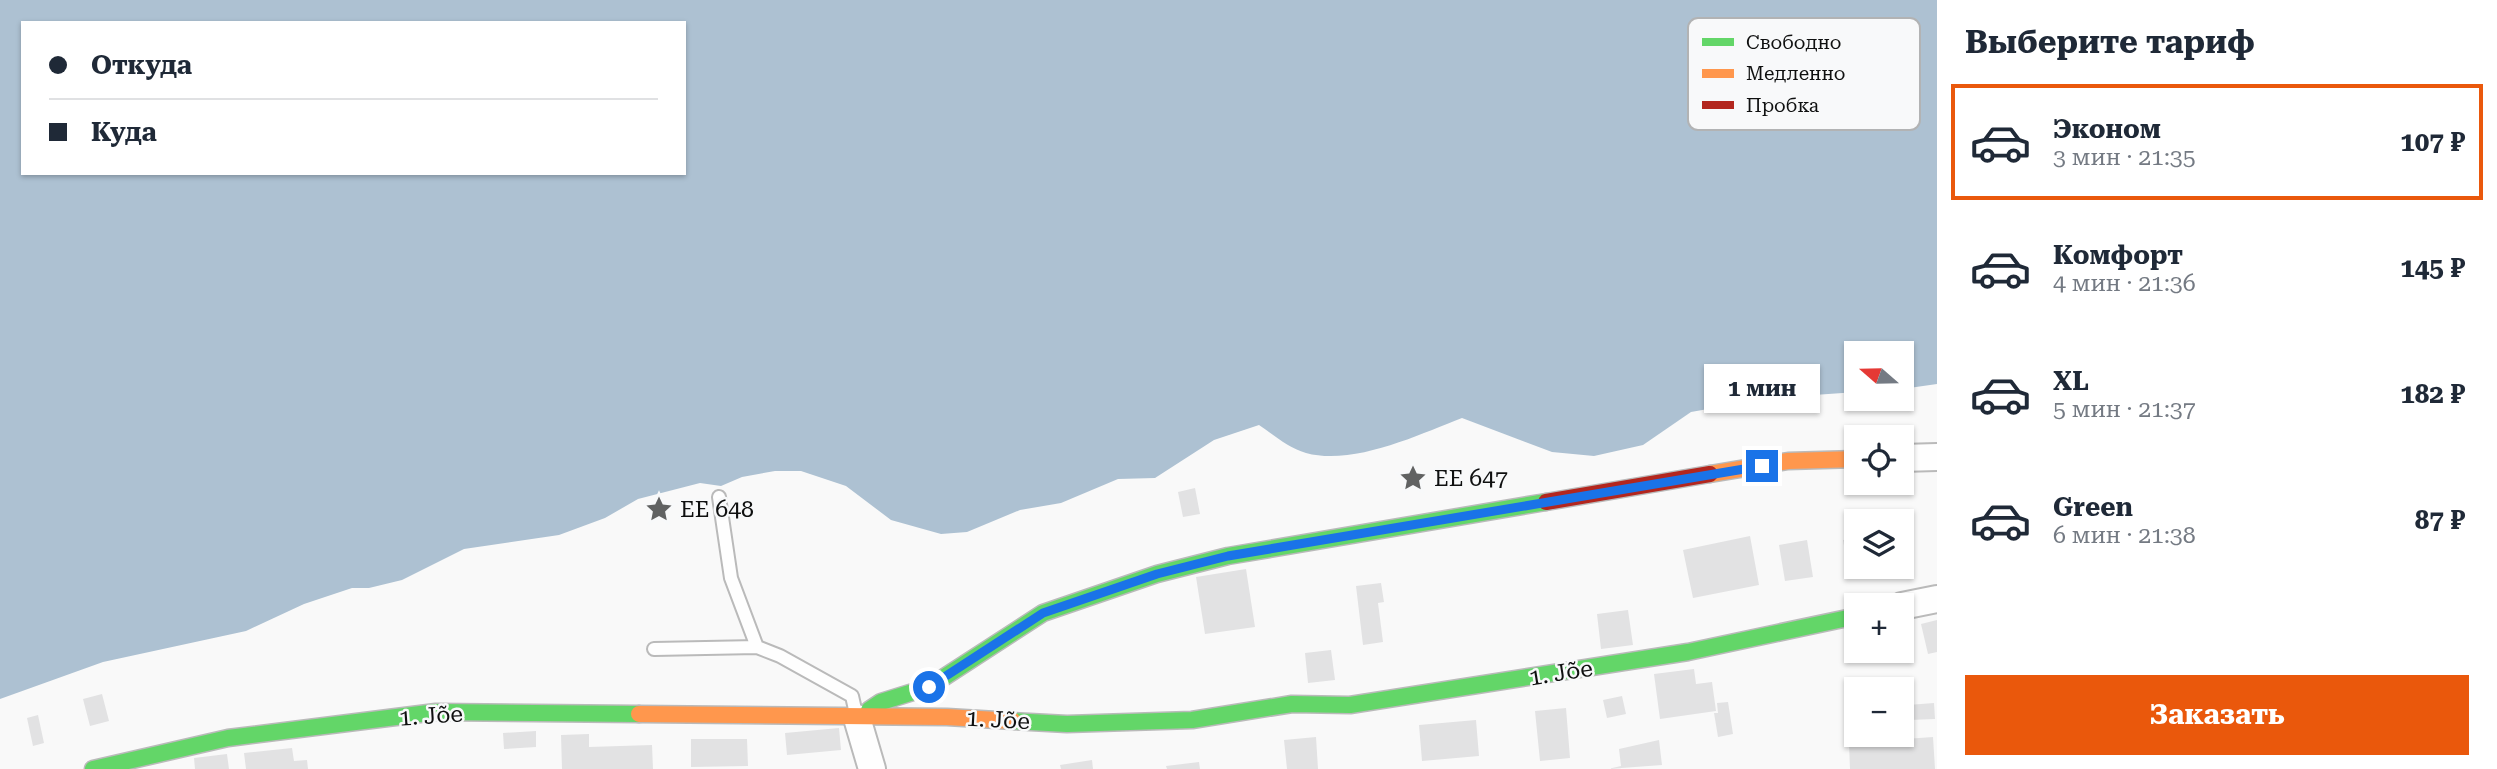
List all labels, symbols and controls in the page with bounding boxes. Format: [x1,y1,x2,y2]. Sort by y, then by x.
legend [1688,18,1920,130]
text: Выберите тариф [1965,23,2255,61]
text: Свободно [1746,31,1841,54]
text: Откуда [91,50,192,80]
text: Медленно [1746,62,1845,85]
text: Пробка [1746,94,1820,117]
icon: car [1969,111,2032,174]
text: Эконом [2053,114,2161,144]
text: Куда [91,117,157,147]
text: 107 ₽ [2400,127,2465,157]
text: 3 мин · 21:35 [2053,144,2196,171]
icon: car [1969,237,2032,300]
text: Комфорт [2053,240,2183,270]
text: 145 ₽ [2400,253,2465,283]
text: 4 мин · 21:36 [2053,270,2196,297]
north arrow [1844,341,1914,411]
map controls [1844,341,1914,747]
icon: car [1969,363,2032,426]
callout: 1 мин [1704,364,1820,414]
text: XL [2053,366,2089,396]
text: 1 мин [1728,375,1796,402]
text: 182 ₽ [2400,379,2465,409]
text: 5 мин · 21:37 [2053,396,2196,423]
button: locate [1844,425,1914,495]
route end [1746,450,1778,482]
place icon: EE 647 [1398,463,1428,493]
place label: EE 647 [1434,465,1508,492]
icon: car [1969,489,2032,552]
text: Green [2053,492,2133,522]
place icon: EE 648 [644,494,674,524]
place label: EE 648 [680,496,754,523]
text: 87 ₽ [2415,505,2465,535]
button: layers [1844,509,1914,579]
text: 6 мин · 21:38 [2053,522,2196,549]
button: + [1844,593,1914,663]
street label: 1. Jõe [1527,655,1595,691]
route start [913,671,945,703]
button: Заказать [1965,675,2469,755]
button: − [1844,677,1914,747]
street label: 1. Jõe [398,700,464,732]
street label: 1. Jõe [965,705,1031,735]

